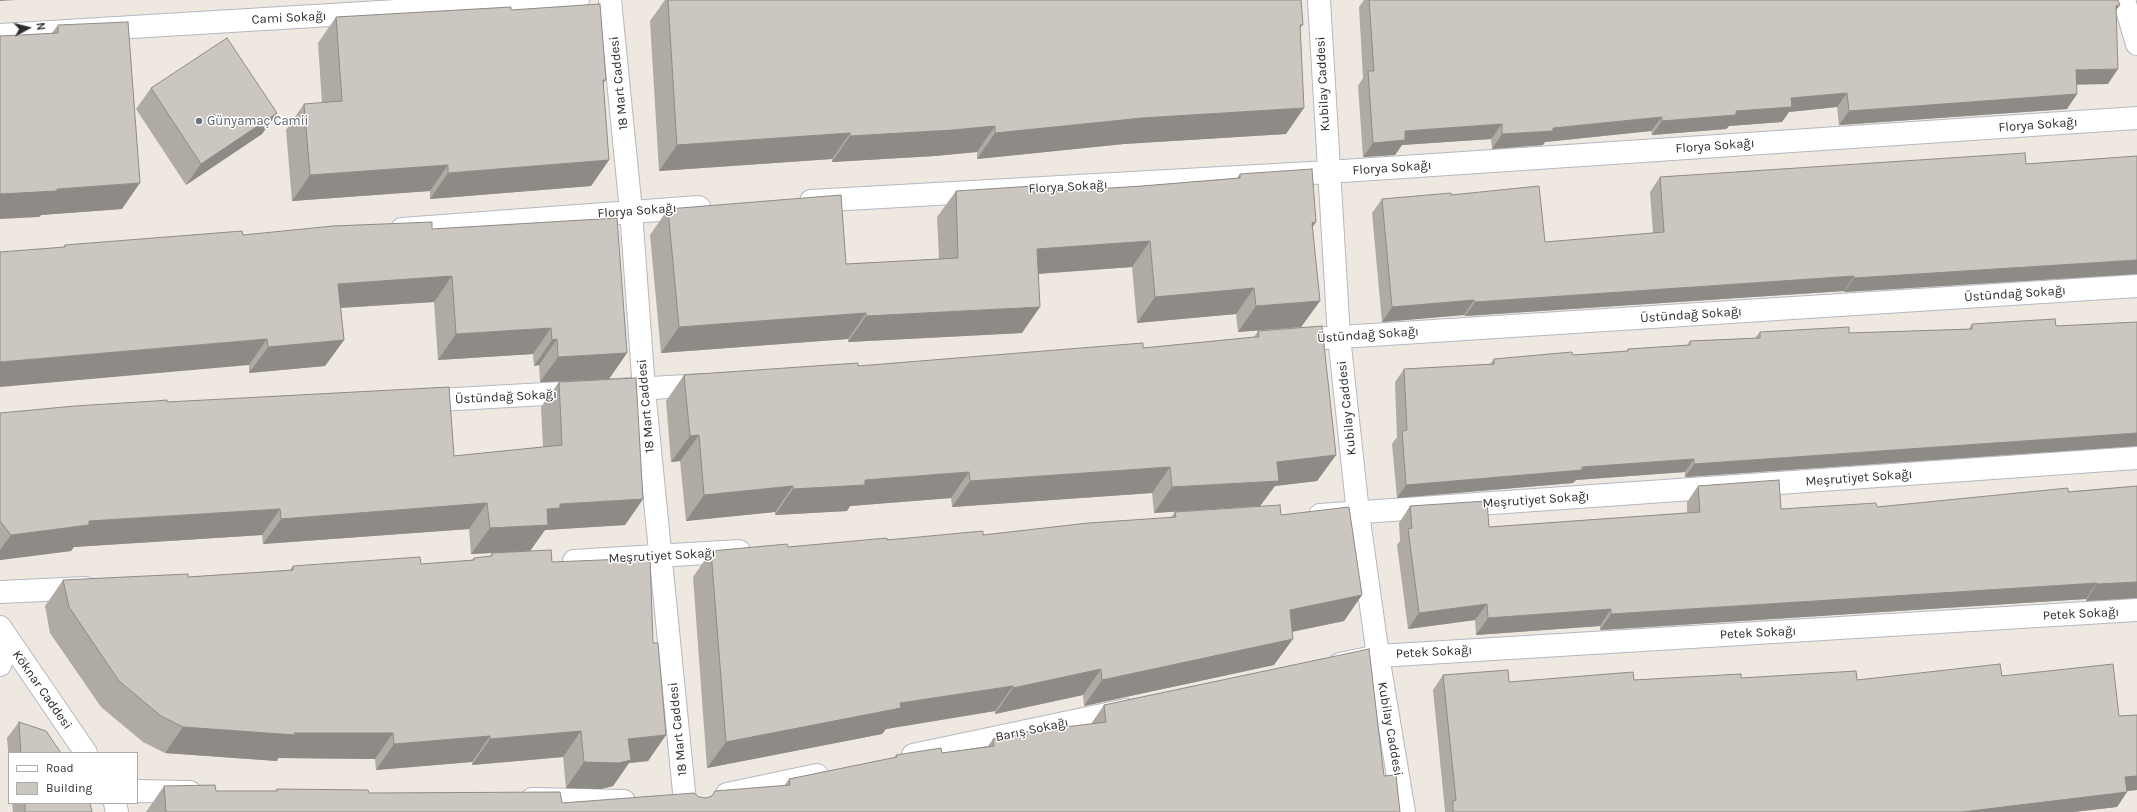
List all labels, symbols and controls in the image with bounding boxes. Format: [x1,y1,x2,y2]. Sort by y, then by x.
north arrow [8,8,48,48]
street label: Cami Sokağı [251,8,327,28]
text: N [33,22,47,31]
street label: 18 Mart Caddesi [606,35,632,131]
street label: Kubilay Caddesi [1313,36,1333,132]
place label: Günyamaç Camii [207,113,308,129]
street label: Florya Sokağı [1998,114,2078,136]
marker: Günyamaç Camii [194,116,204,126]
street label: Florya Sokağı [1675,135,1755,157]
street label: Florya Sokağı [1352,157,1432,179]
street label: Florya Sokağı [1028,177,1108,197]
street label: Florya Sokağı [597,200,677,222]
street label: Üstündağ Sokağı [1964,283,2066,305]
street label: Üstündağ Sokağı [1640,304,1742,326]
street label: Üstündağ Sokağı [1317,324,1419,346]
street label: 18 Mart Caddesi [634,358,658,454]
street label: Kubilay Caddesi [1334,360,1360,456]
street label: Üstündağ Sokağı [455,387,557,407]
street label: Meşrutiyet Sokağı [1805,466,1913,490]
street label: Meşrutiyet Sokağı [1482,488,1590,512]
street label: Meşrutiyet Sokağı [608,545,716,567]
street label: Petek Sokağı [2042,604,2120,624]
street label: Petek Sokağı [1719,623,1797,643]
street label: Petek Sokağı [1395,642,1473,662]
street label: Köknar Caddesi [9,647,75,733]
street label: 18 Mart Caddesi [665,681,691,777]
street label: Kubilay Caddesi [1374,681,1406,777]
street label: Barış Sokağı [994,715,1070,745]
legend [8,752,138,804]
text: Road [46,761,74,775]
text: Building [46,781,92,795]

